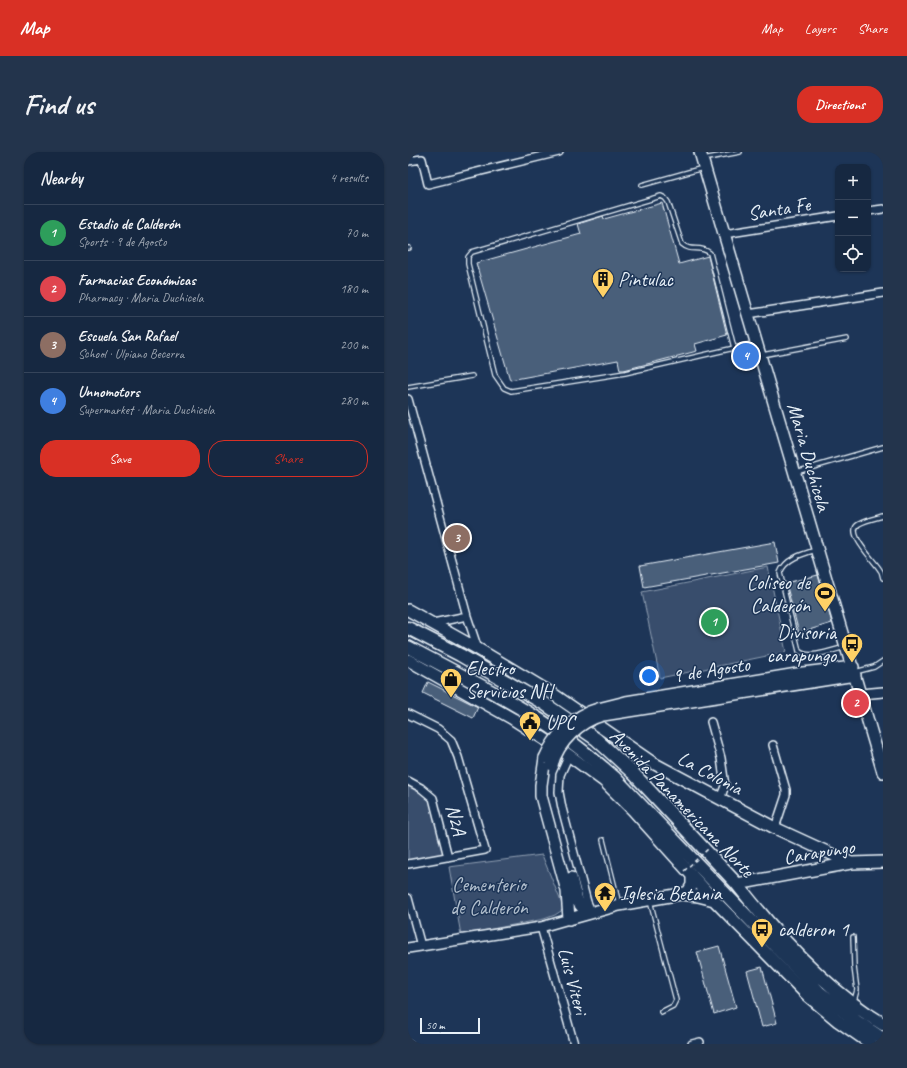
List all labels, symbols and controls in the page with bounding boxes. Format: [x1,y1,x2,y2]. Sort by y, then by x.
text: Map [20,16,50,40]
text: Map [761,20,783,37]
text: Layers [805,20,836,37]
text: Share [858,20,887,37]
button: Directions [797,86,883,123]
text: Find us [24,87,94,122]
map controls [835,164,871,272]
button: + [835,164,871,200]
text: Nearby [40,168,83,189]
text: 4 results [330,170,368,186]
street label: Santa Fe [746,192,813,226]
button: − [835,200,871,236]
text: Estadio de Calderón [78,215,180,234]
text: 1 [50,225,56,241]
text: 70 m [346,225,368,241]
text: Sports · 9 de Agosto [78,234,167,250]
button: locate [835,236,871,272]
building icon: Pintulac [590,266,616,299]
place label: Pintulac [618,267,674,292]
text: Farmacias Económicas [78,271,196,290]
text: 2 [50,281,56,297]
text: 180 m [340,281,368,297]
text: Pharmacy · Maria Duchicela [78,290,203,306]
text: Escuela San Rafael [78,327,176,346]
text: 3 [50,337,56,353]
text: 200 m [340,337,368,353]
pin: 4 [733,341,759,371]
text: School · Ulpiano Becerra [78,346,184,362]
text: Unnomotors [78,383,139,402]
text: 4 [50,393,56,409]
text: 280 m [340,393,368,409]
street label: Maria Duchicela [782,400,837,515]
text: Supermarket · Maria Duchicela [78,402,215,418]
button: Save [40,440,200,477]
button: Share [208,440,368,477]
pin: 3 [444,523,470,553]
place label: Coliseo de Calderón [747,570,811,618]
sports icon: Coliseo de Calderón [812,580,838,613]
pin: 1 [701,607,727,637]
place label: Divisoria carapungo [767,620,838,668]
bus stop icon: Divisoria carapungo [839,631,865,664]
street label: 9 de Agosto [671,651,752,688]
place label: Electro Servicios NH [466,656,555,704]
shop icon: Electro Servicios NH [438,666,464,699]
your location [639,666,659,686]
pin: 2 [843,688,869,718]
public building icon: UPC [517,709,543,742]
place label: UPC [546,710,577,735]
street label: Avenida Panamericana Norte [605,723,761,884]
street label: La Colonia [673,746,749,801]
street label: N2A [440,802,472,839]
street label: Carapungo [782,834,857,870]
park label: Cementerio de Calderón [450,872,529,920]
temple icon: Iglesia Betania [592,880,618,913]
place label: Iglesia Betania [620,881,723,906]
bus stop icon: calderon 1 [749,916,775,949]
place label: calderon 1 [778,917,850,942]
street label: Luis Viteri [552,945,594,1019]
scale bar [420,1016,480,1035]
text: 50 m [426,1018,445,1032]

